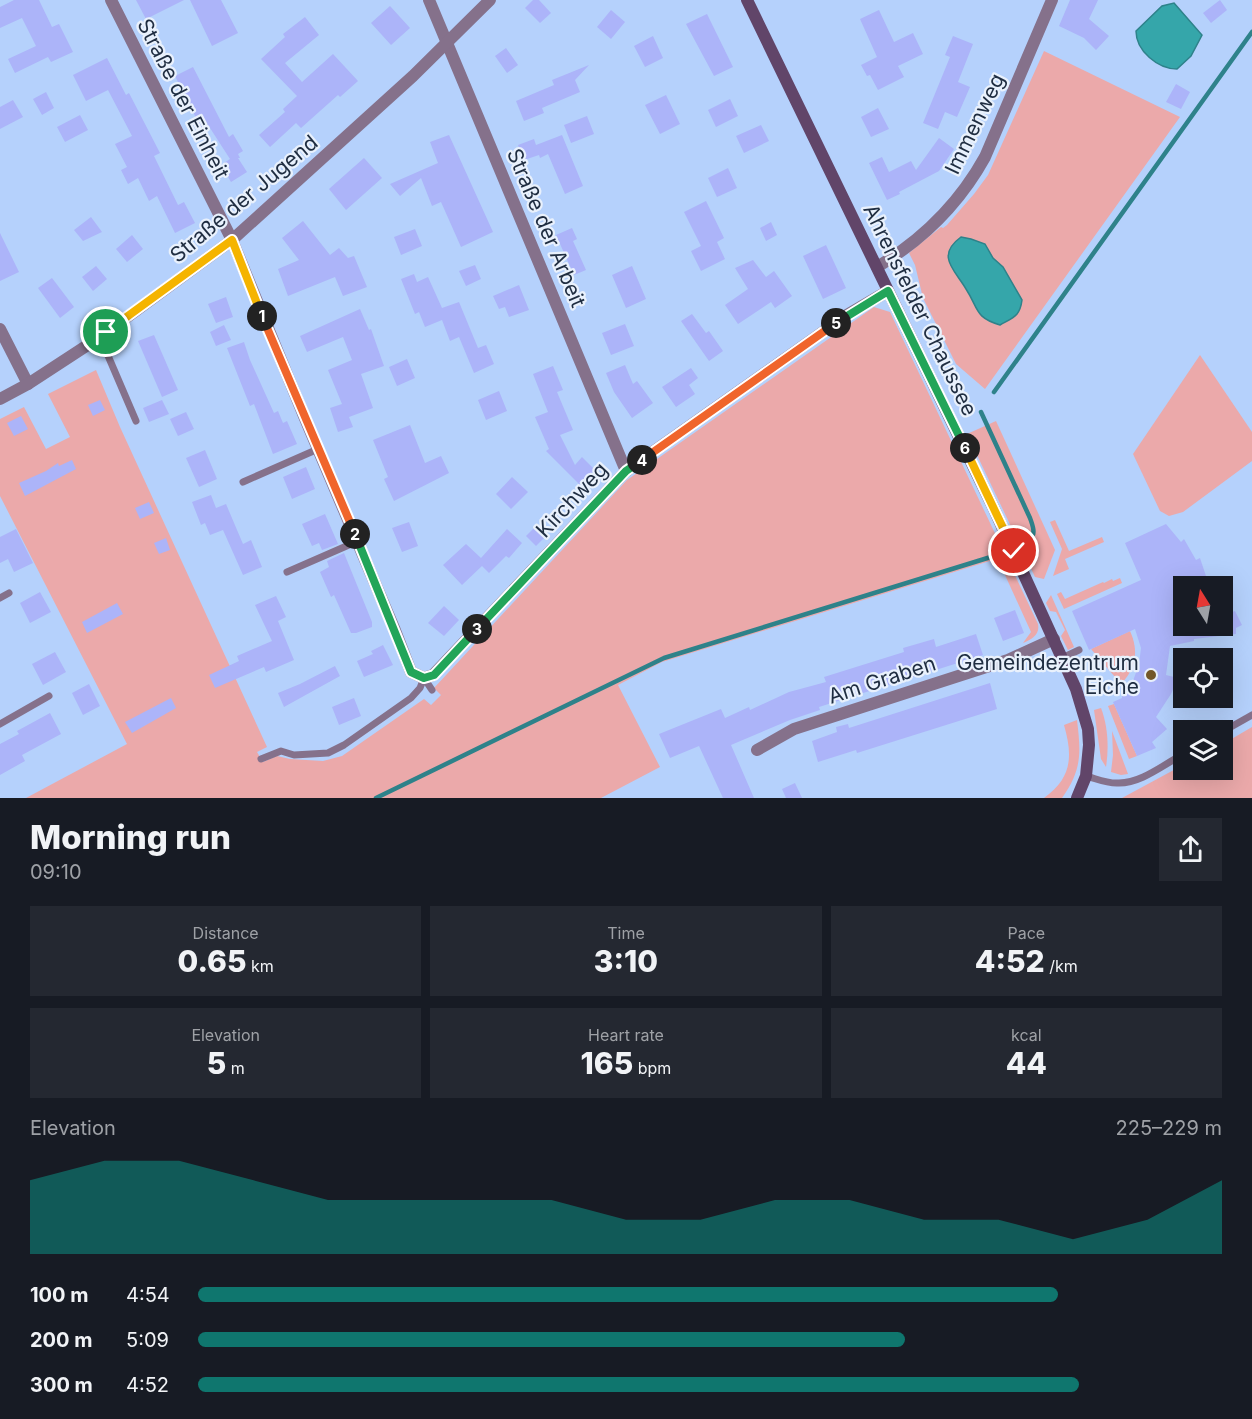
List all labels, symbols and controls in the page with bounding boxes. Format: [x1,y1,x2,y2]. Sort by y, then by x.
street label: Straße der Einheit [132,14,235,183]
street label: Immenweg [939,69,1010,178]
street label: Straße der Jugend [165,130,323,268]
street label: Straße der Arbeit [502,145,591,311]
street label: Ahrensfelder Chaussee [858,200,983,420]
pin: 1 [247,301,277,331]
pin [80,306,131,357]
text: 1 [259,306,265,326]
pin: 5 [821,308,851,338]
text: 5 [831,313,841,333]
icon: arrive [89,315,122,348]
pin: 6 [950,433,980,463]
text: 6 [960,438,970,458]
pin: 4 [627,445,657,475]
text: 4 [637,450,647,470]
street label: Kirchweg [531,457,613,542]
pin: 2 [340,519,370,549]
text: 2 [350,524,360,544]
pin [988,525,1039,576]
icon: check [997,534,1030,567]
north arrow [1173,576,1233,636]
map controls [1173,576,1233,780]
pin: 3 [462,614,492,644]
text: 3 [472,619,482,639]
button: locate [1173,648,1233,708]
street label: Am Graben [825,650,939,709]
place label: Gemeindezentrum Eiche [957,650,1139,699]
marker: Gemeindezentrum Eiche [1144,668,1158,682]
button: layers [1173,720,1233,780]
text: Morning run [30,817,231,857]
button: share [1159,818,1222,881]
text: 09:10 [30,860,82,884]
text: Distance [193,923,259,943]
text: Time [607,923,645,943]
text: Pace [1007,923,1045,943]
text: 0.65 [178,943,246,979]
text: 3:10 [594,943,658,979]
text: 4:52 [975,943,1045,979]
text: km [246,956,274,976]
text: /km [1045,956,1078,976]
text: Elevation [191,1025,260,1045]
text: Heart rate [588,1025,664,1045]
text: kcal [1011,1025,1042,1045]
text: 5 [207,1045,226,1081]
text: 165 [581,1045,633,1081]
text: 44 [1006,1045,1047,1081]
text: m [226,1058,245,1078]
text: bpm [633,1058,671,1078]
text: Elevation [30,1116,116,1140]
text: 225–229 m [1116,1116,1222,1140]
text: 100 m [30,1283,89,1307]
text: 4:54 [126,1283,170,1307]
text: 200 m [30,1328,93,1352]
text: 5:09 [126,1328,169,1352]
text: 300 m [30,1373,93,1397]
text: 4:52 [126,1373,169,1397]

